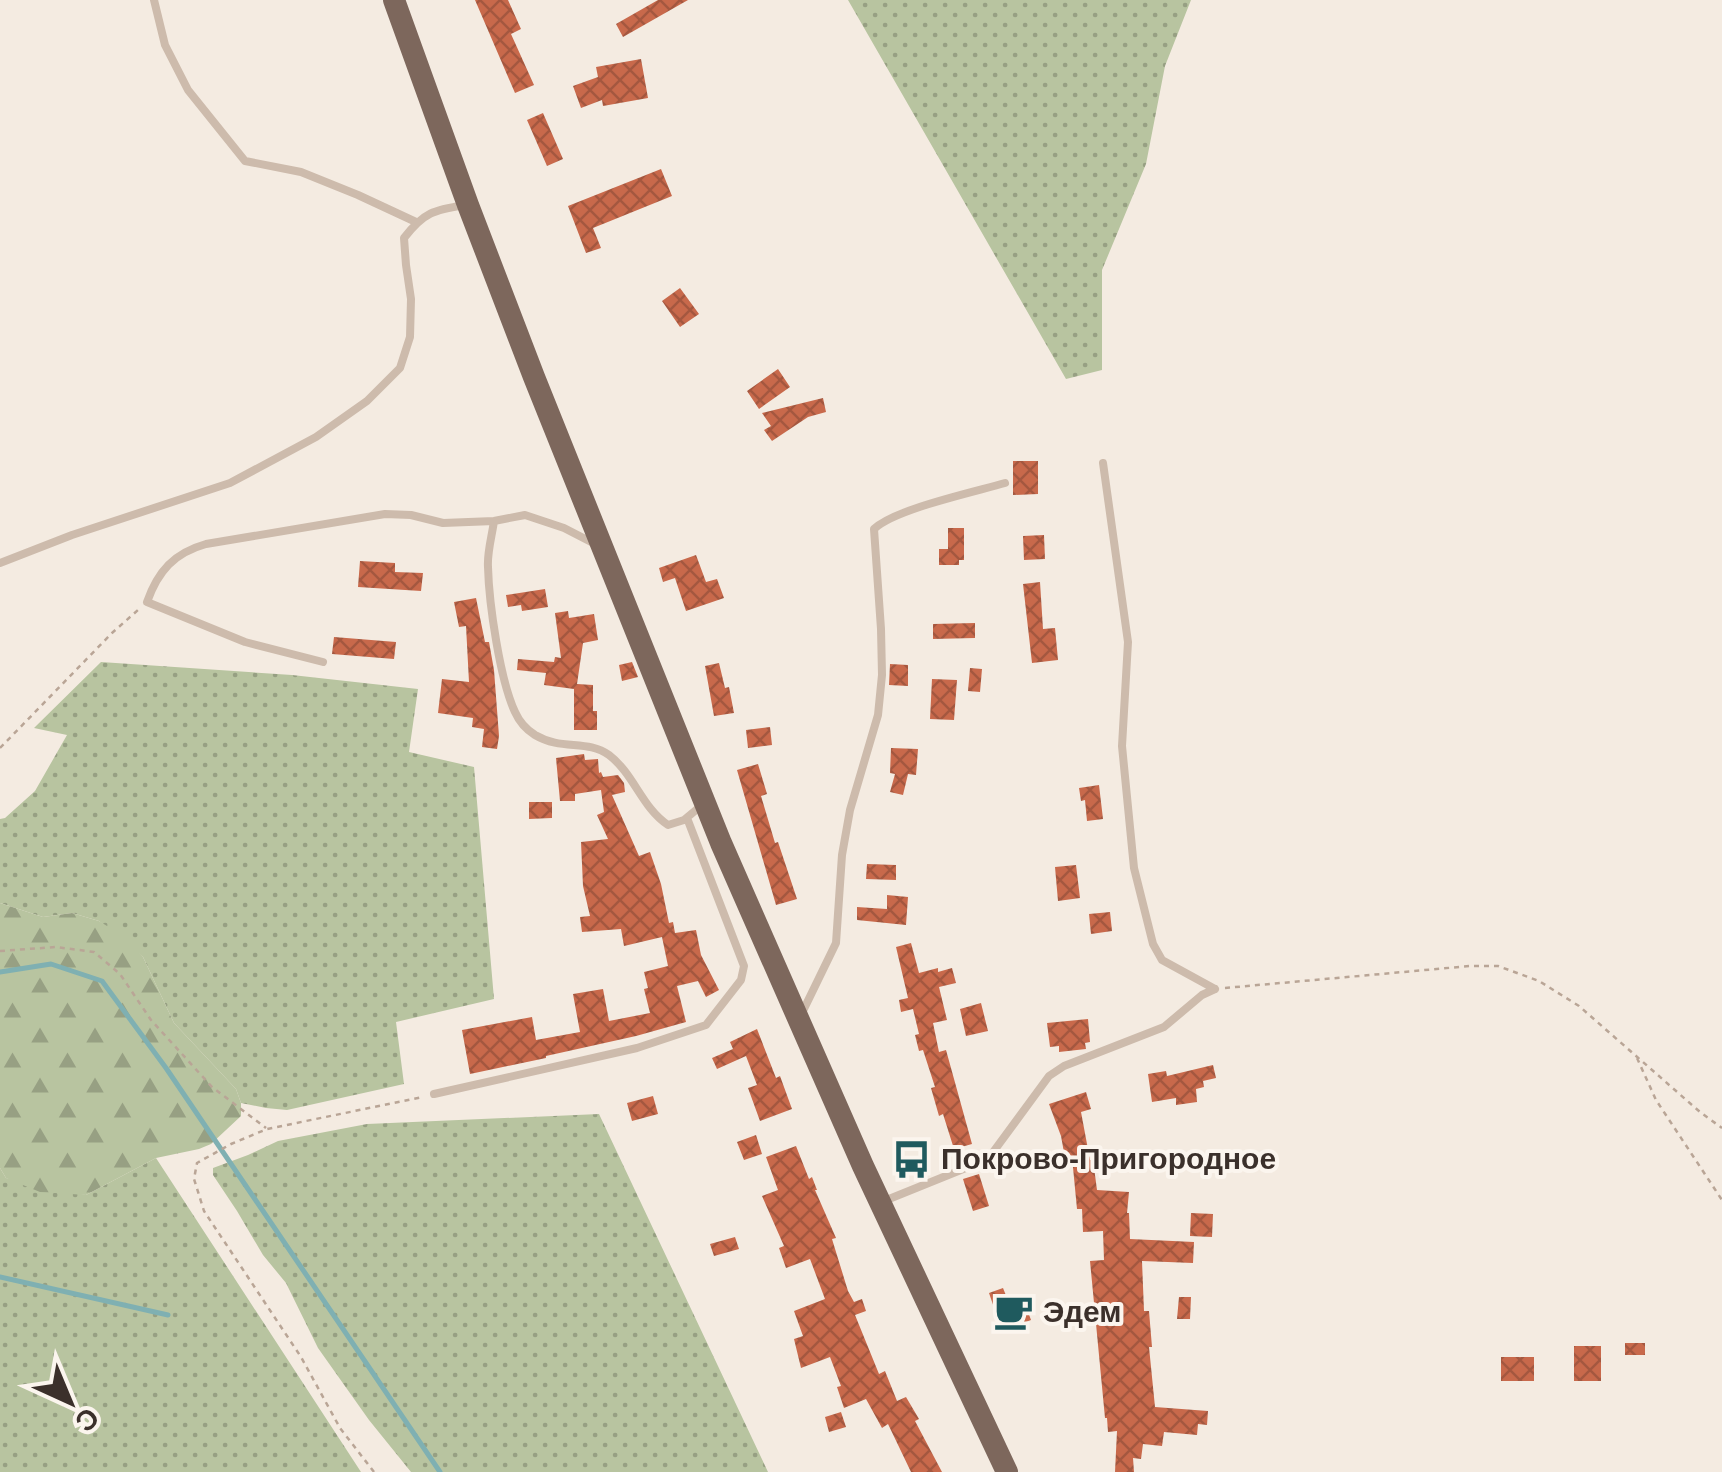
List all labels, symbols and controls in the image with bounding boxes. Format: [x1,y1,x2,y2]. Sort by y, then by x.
bus stop icon: Покрово-Пригородное [890,1138,932,1180]
place label: Покрово-Пригородное [941,1142,1276,1175]
cafe icon: Эдем [992,1291,1034,1333]
place label: Эдем [1043,1295,1121,1328]
north arrow [20,1352,120,1452]
text: С [69,1401,105,1438]

